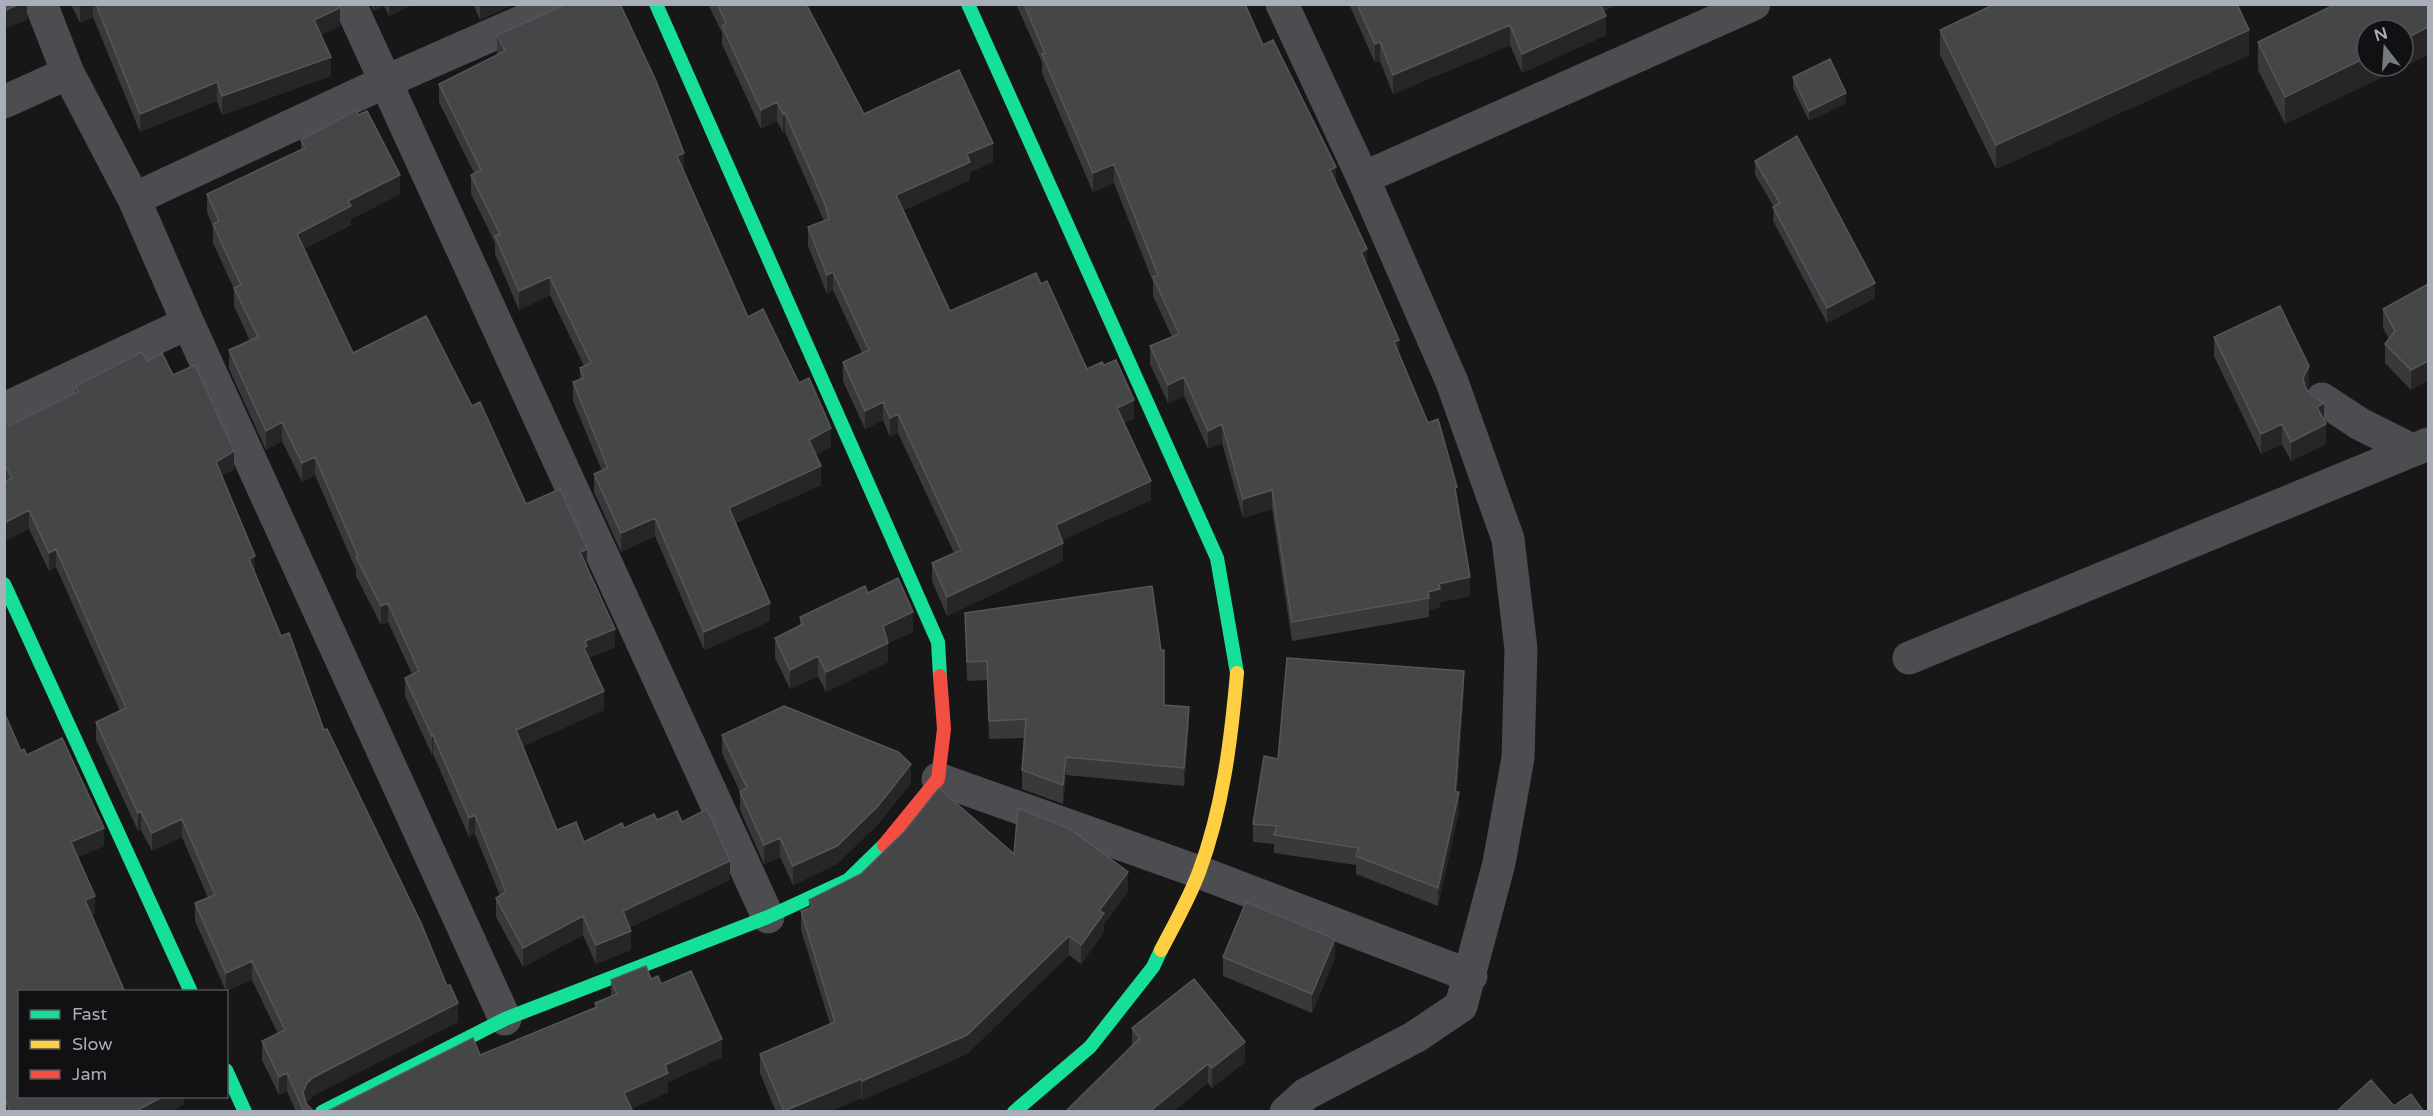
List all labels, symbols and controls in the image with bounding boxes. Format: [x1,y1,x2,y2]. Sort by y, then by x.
north arrow [2355,18,2415,78]
text: N [2372,23,2390,46]
legend [18,990,228,1098]
text: Fast [72,1003,107,1025]
text: Slow [72,1033,113,1055]
text: Jam [72,1063,107,1085]

